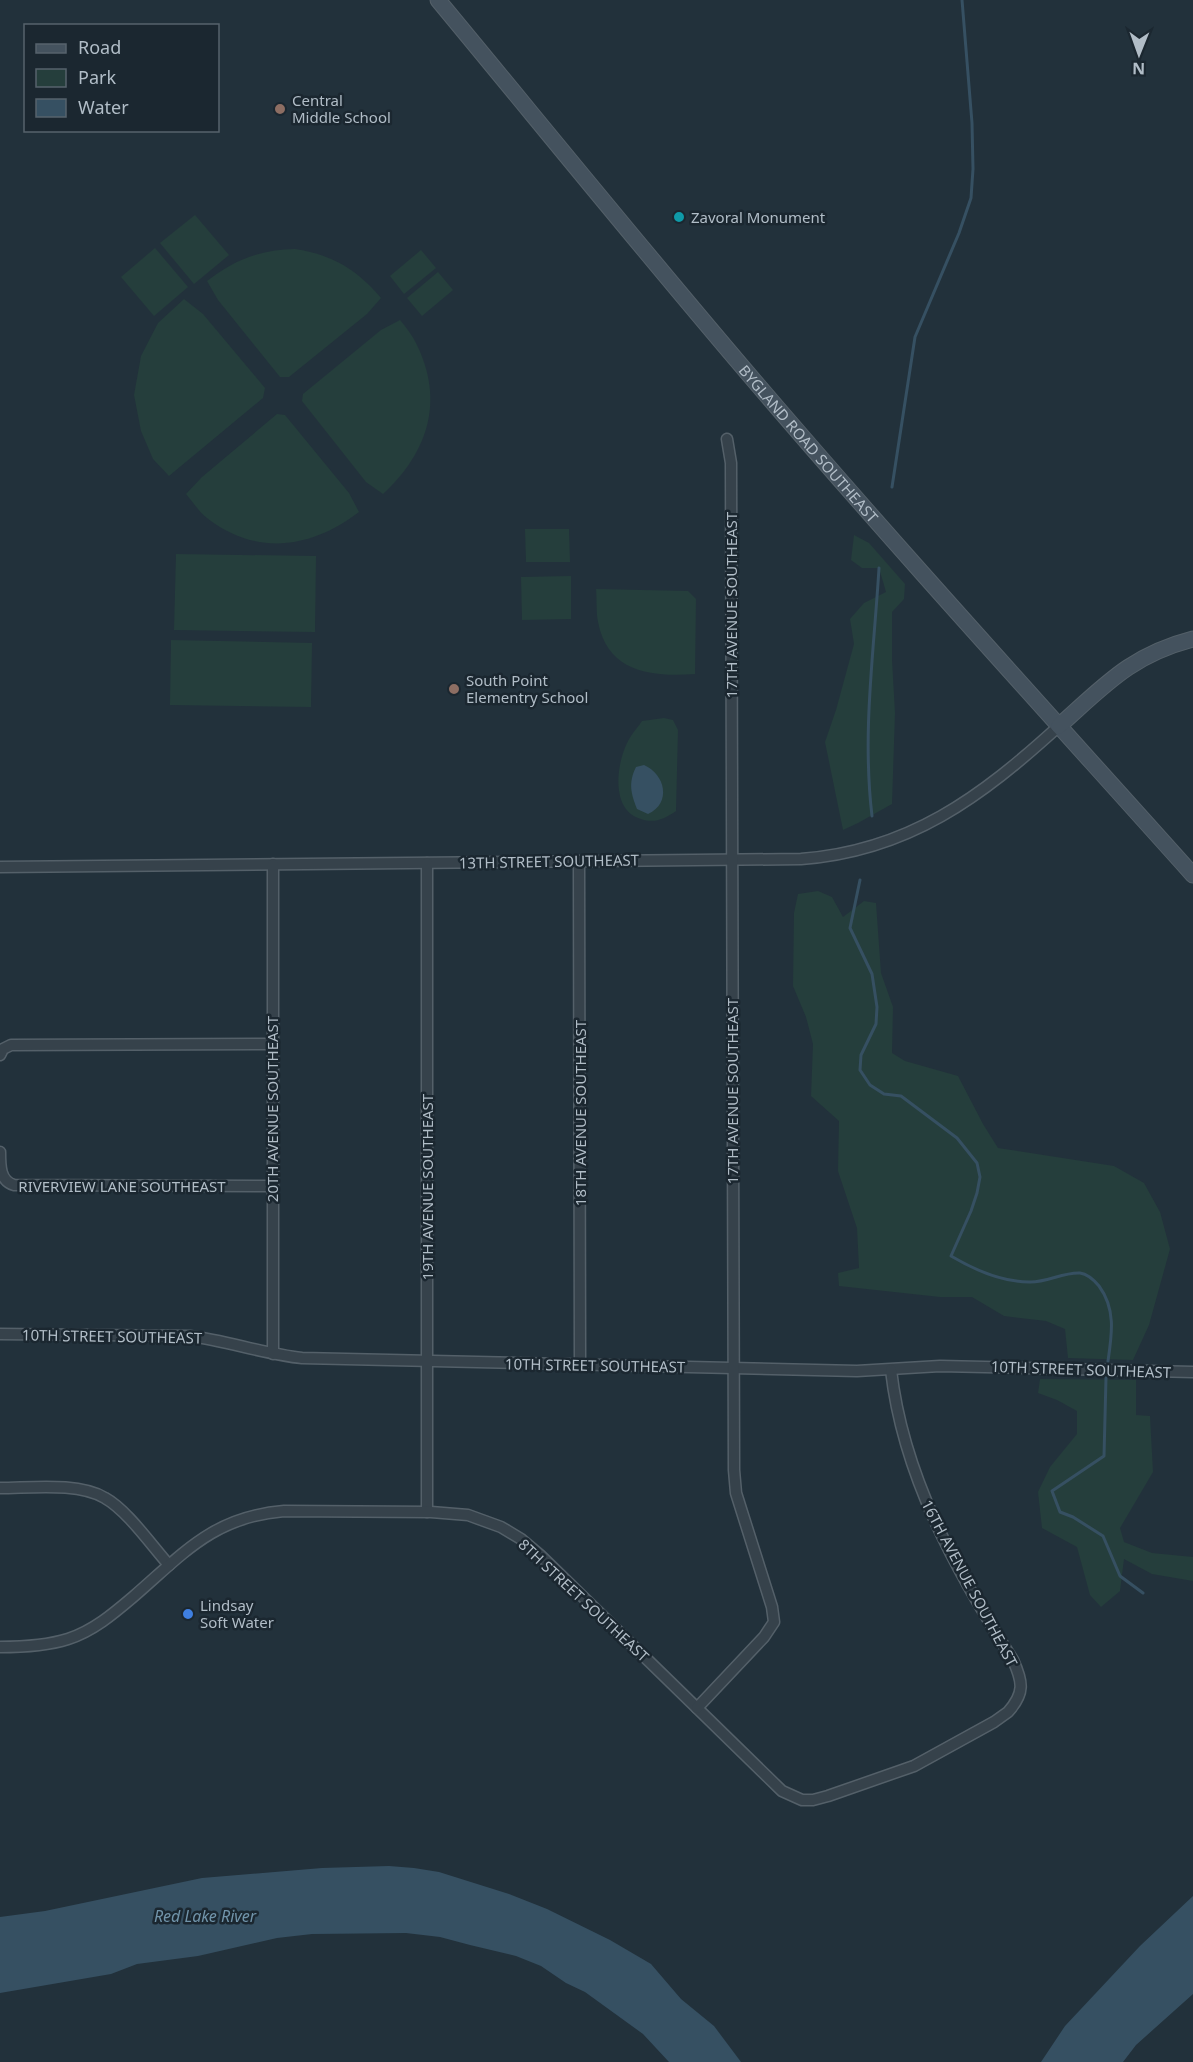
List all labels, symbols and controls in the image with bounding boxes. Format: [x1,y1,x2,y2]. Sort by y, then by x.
legend [24,24,219,132]
north arrow [1109,24,1169,84]
text: Road [78,35,121,59]
text: N [1132,58,1145,80]
text: Park [78,65,116,89]
place label: Central Middle School [292,90,391,127]
text: Water [78,95,129,119]
marker: Central Middle School [273,102,287,116]
place label: Zavoral Monument [691,207,826,227]
marker: Zavoral Monument [672,210,686,224]
street label: BYGLAND ROAD SOUTHEAST [735,360,883,527]
street label: 17TH AVENUE SOUTHEAST [721,511,741,698]
place label: South Point Elementry School [466,670,588,707]
marker: South Point Elementry School [447,682,461,696]
street label: 13TH STREET SOUTHEAST [459,849,640,873]
street label: 17TH AVENUE SOUTHEAST [722,997,742,1184]
street label: 20TH AVENUE SOUTHEAST [262,1015,282,1202]
street label: 18TH AVENUE SOUTHEAST [570,1019,590,1206]
street label: 19TH AVENUE SOUTHEAST [417,1093,437,1280]
street label: RIVERVIEW LANE SOUTHEAST [18,1176,226,1196]
street label: 10TH STREET SOUTHEAST [22,1324,203,1348]
street label: 10TH STREET SOUTHEAST [505,1353,686,1377]
street label: 10TH STREET SOUTHEAST [991,1356,1172,1382]
street label: 16TH AVENUE SOUTHEAST [917,1496,1023,1671]
street label: 8TH STREET SOUTHEAST [514,1534,654,1666]
place label: Lindsay Soft Water [200,1595,274,1632]
marker: Lindsay Soft Water [181,1607,195,1621]
water label: Red Lake River [154,1905,257,1927]

